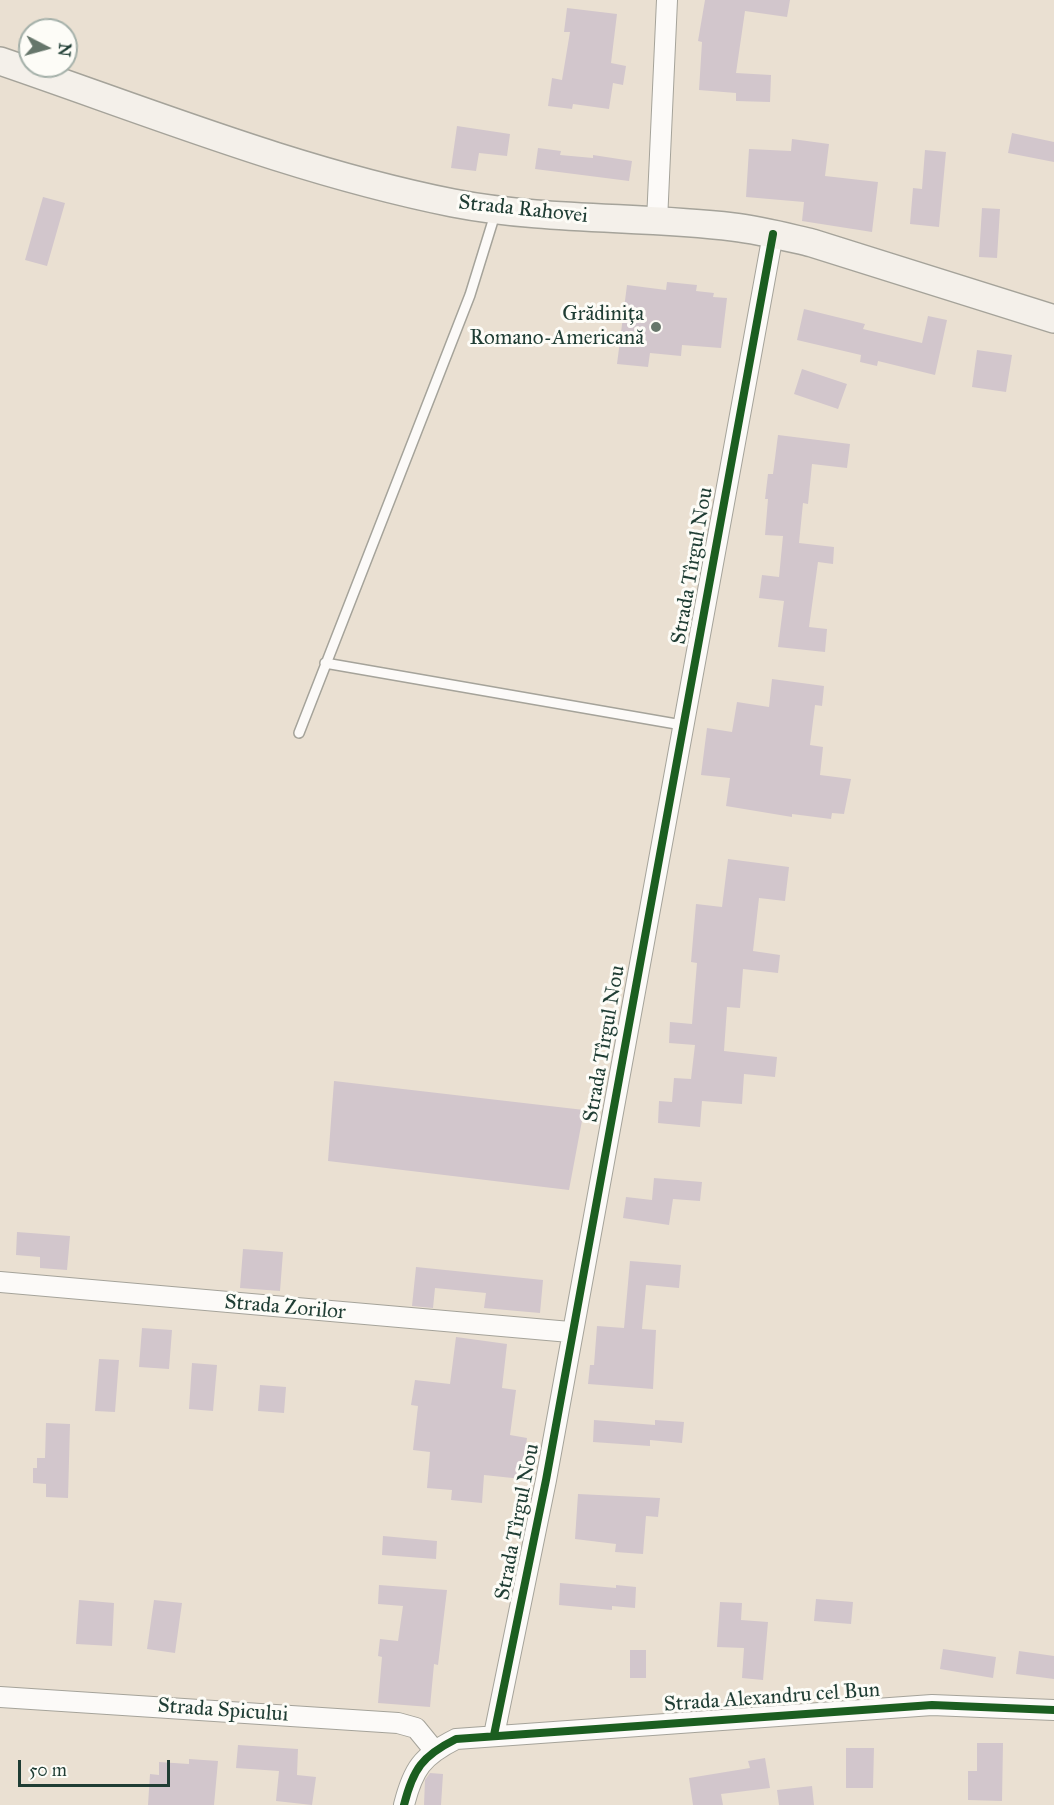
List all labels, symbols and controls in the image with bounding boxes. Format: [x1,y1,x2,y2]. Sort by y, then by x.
north arrow [18,18,78,78]
text: N [54,42,75,57]
street label: Strada Rahovei [457,191,589,229]
place label: Grădinița Romano-Americană [469,302,644,352]
marker: Grădinița Romano-Americană [649,320,663,334]
street label: Strada Tîrgul Nou [667,486,719,646]
street label: Strada Tîrgul Nou [579,964,631,1124]
street label: Strada Zorilor [223,1290,347,1326]
street label: Strada Tîrgul Nou [490,1442,546,1602]
street label: Strada Alexandru cel Bun [663,1678,881,1718]
street label: Strada Spicului [157,1694,289,1728]
scale bar [21,1748,172,1786]
text: 50 m [29,1759,67,1781]

